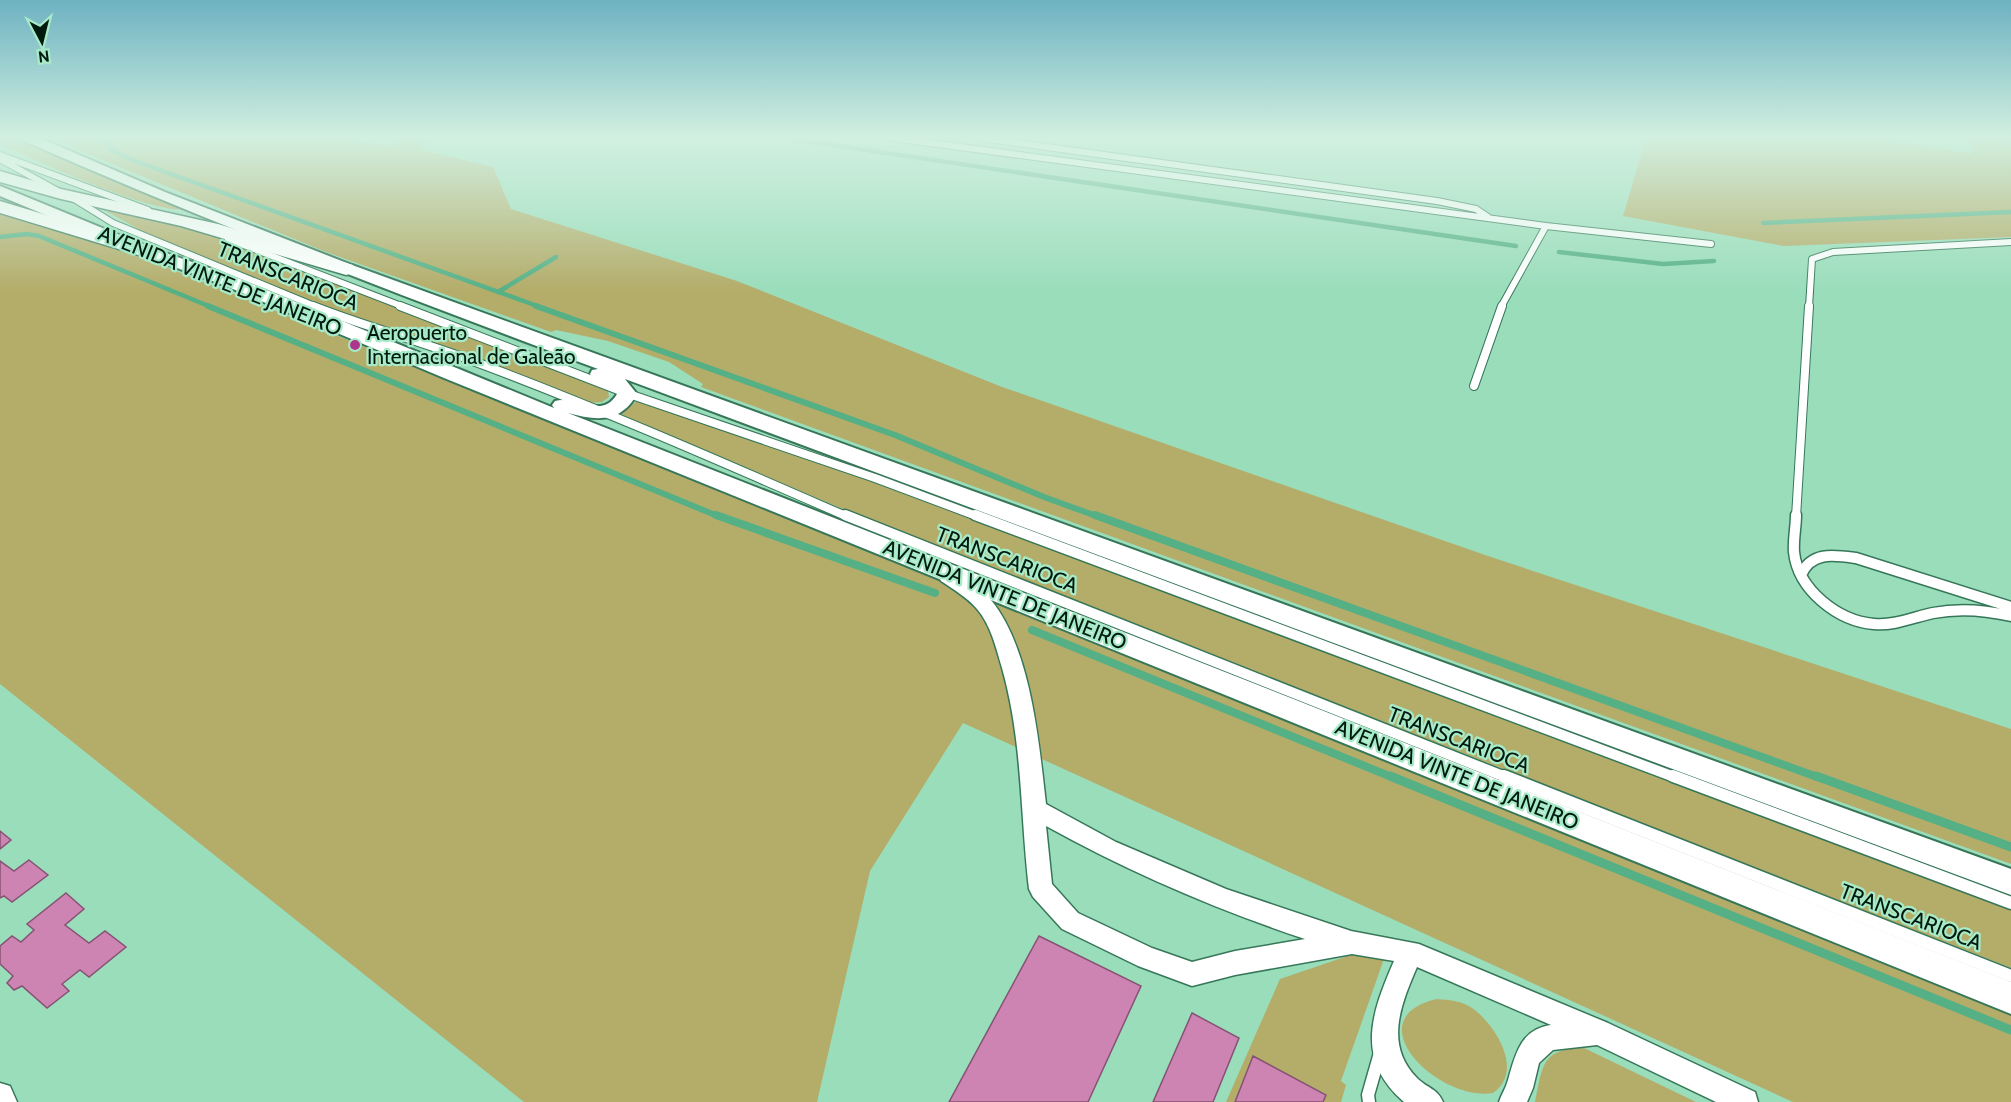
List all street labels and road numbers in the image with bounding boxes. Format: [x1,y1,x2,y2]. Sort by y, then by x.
street label: AVENIDA VINTE DE JANEIRO [95,220,345,341]
street label: TRANSCARIOCA [214,236,362,315]
street label: TRANSCARIOCA [933,521,1082,598]
street label: AVENIDA VINTE DE JANEIRO [880,534,1130,655]
street label: TRANSCARIOCA [1385,701,1534,778]
street label: AVENIDA VINTE DE JANEIRO [1332,714,1582,835]
street label: TRANSCARIOCA [1837,878,1986,955]

